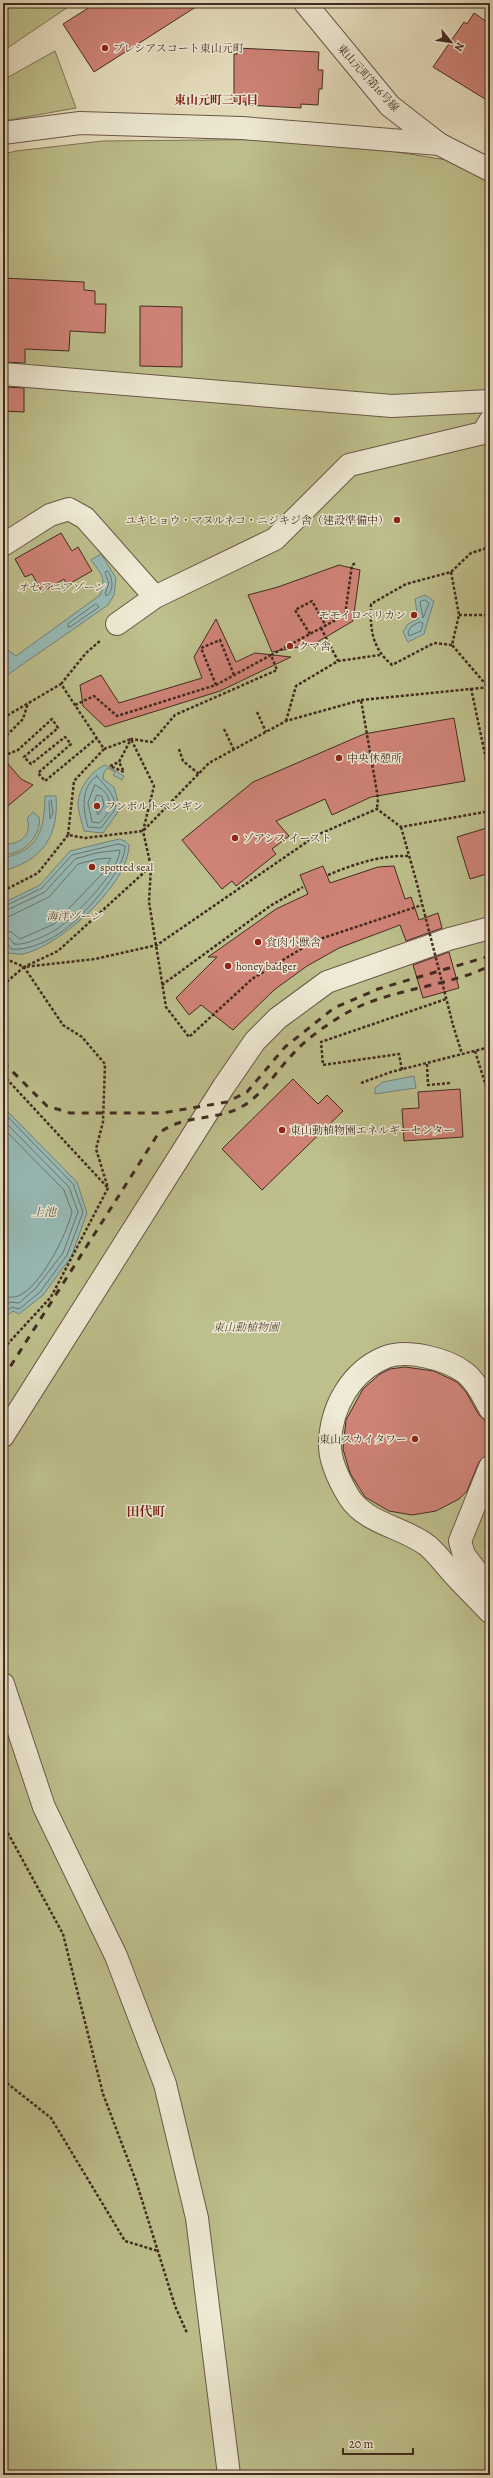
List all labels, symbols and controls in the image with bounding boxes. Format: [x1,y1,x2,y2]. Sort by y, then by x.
north arrow [431,22,471,62]
text: N [451,39,468,54]
place label: プレシアスコート東山元町 [113,41,244,56]
street label: 東山元町第16号線 [334,41,402,115]
marker: プレシアスコート東山元町 [100,43,110,53]
district label: 東山元町三丁目 [174,92,258,108]
place label: ユキヒョウ・マヌルネコ・ニジキジ舎（建設準備中） [125,513,389,528]
marker: ユキヒョウ・マヌルネコ・ニジキジ舎（建設準備中） [392,515,402,525]
park label: オセアニアゾーン [18,580,105,595]
place label: モモイロペリカン [318,608,406,623]
marker: モモイロペリカン [409,610,419,620]
place label: クマ舎 [298,639,331,654]
marker: クマ舎 [285,641,295,651]
place label: 中央休憩所 [347,751,402,766]
marker: 中央休憩所 [334,753,344,763]
place label: フンボルトペンギン [105,799,203,814]
marker: フンボルトペンギン [92,801,102,811]
place label: ゾアシス イースト [243,831,332,846]
marker: ゾアシス イースト [230,833,240,843]
place label: spotted seal [100,860,153,875]
marker: spotted seal [87,862,97,872]
park label: 海洋ゾーン [47,909,102,924]
place label: 食肉小獣舎 [266,935,321,950]
marker: 食肉小獣舎 [253,937,263,947]
place label: honey badger [236,959,297,974]
marker: honey badger [223,961,233,971]
place label: 東山動植物園エネルギーセンター [290,1123,454,1138]
marker: 東山動植物園エネルギーセンター [277,1125,287,1135]
water label: 上池 [32,1204,58,1220]
park label: 東山動植物園 [213,1320,281,1335]
place label: 東山スカイタワー [319,1432,407,1447]
marker: 東山スカイタワー [410,1434,420,1444]
district label: 田代町 [126,1503,166,1520]
scale bar [343,2430,413,2456]
text: 20 m [349,2436,373,2452]

